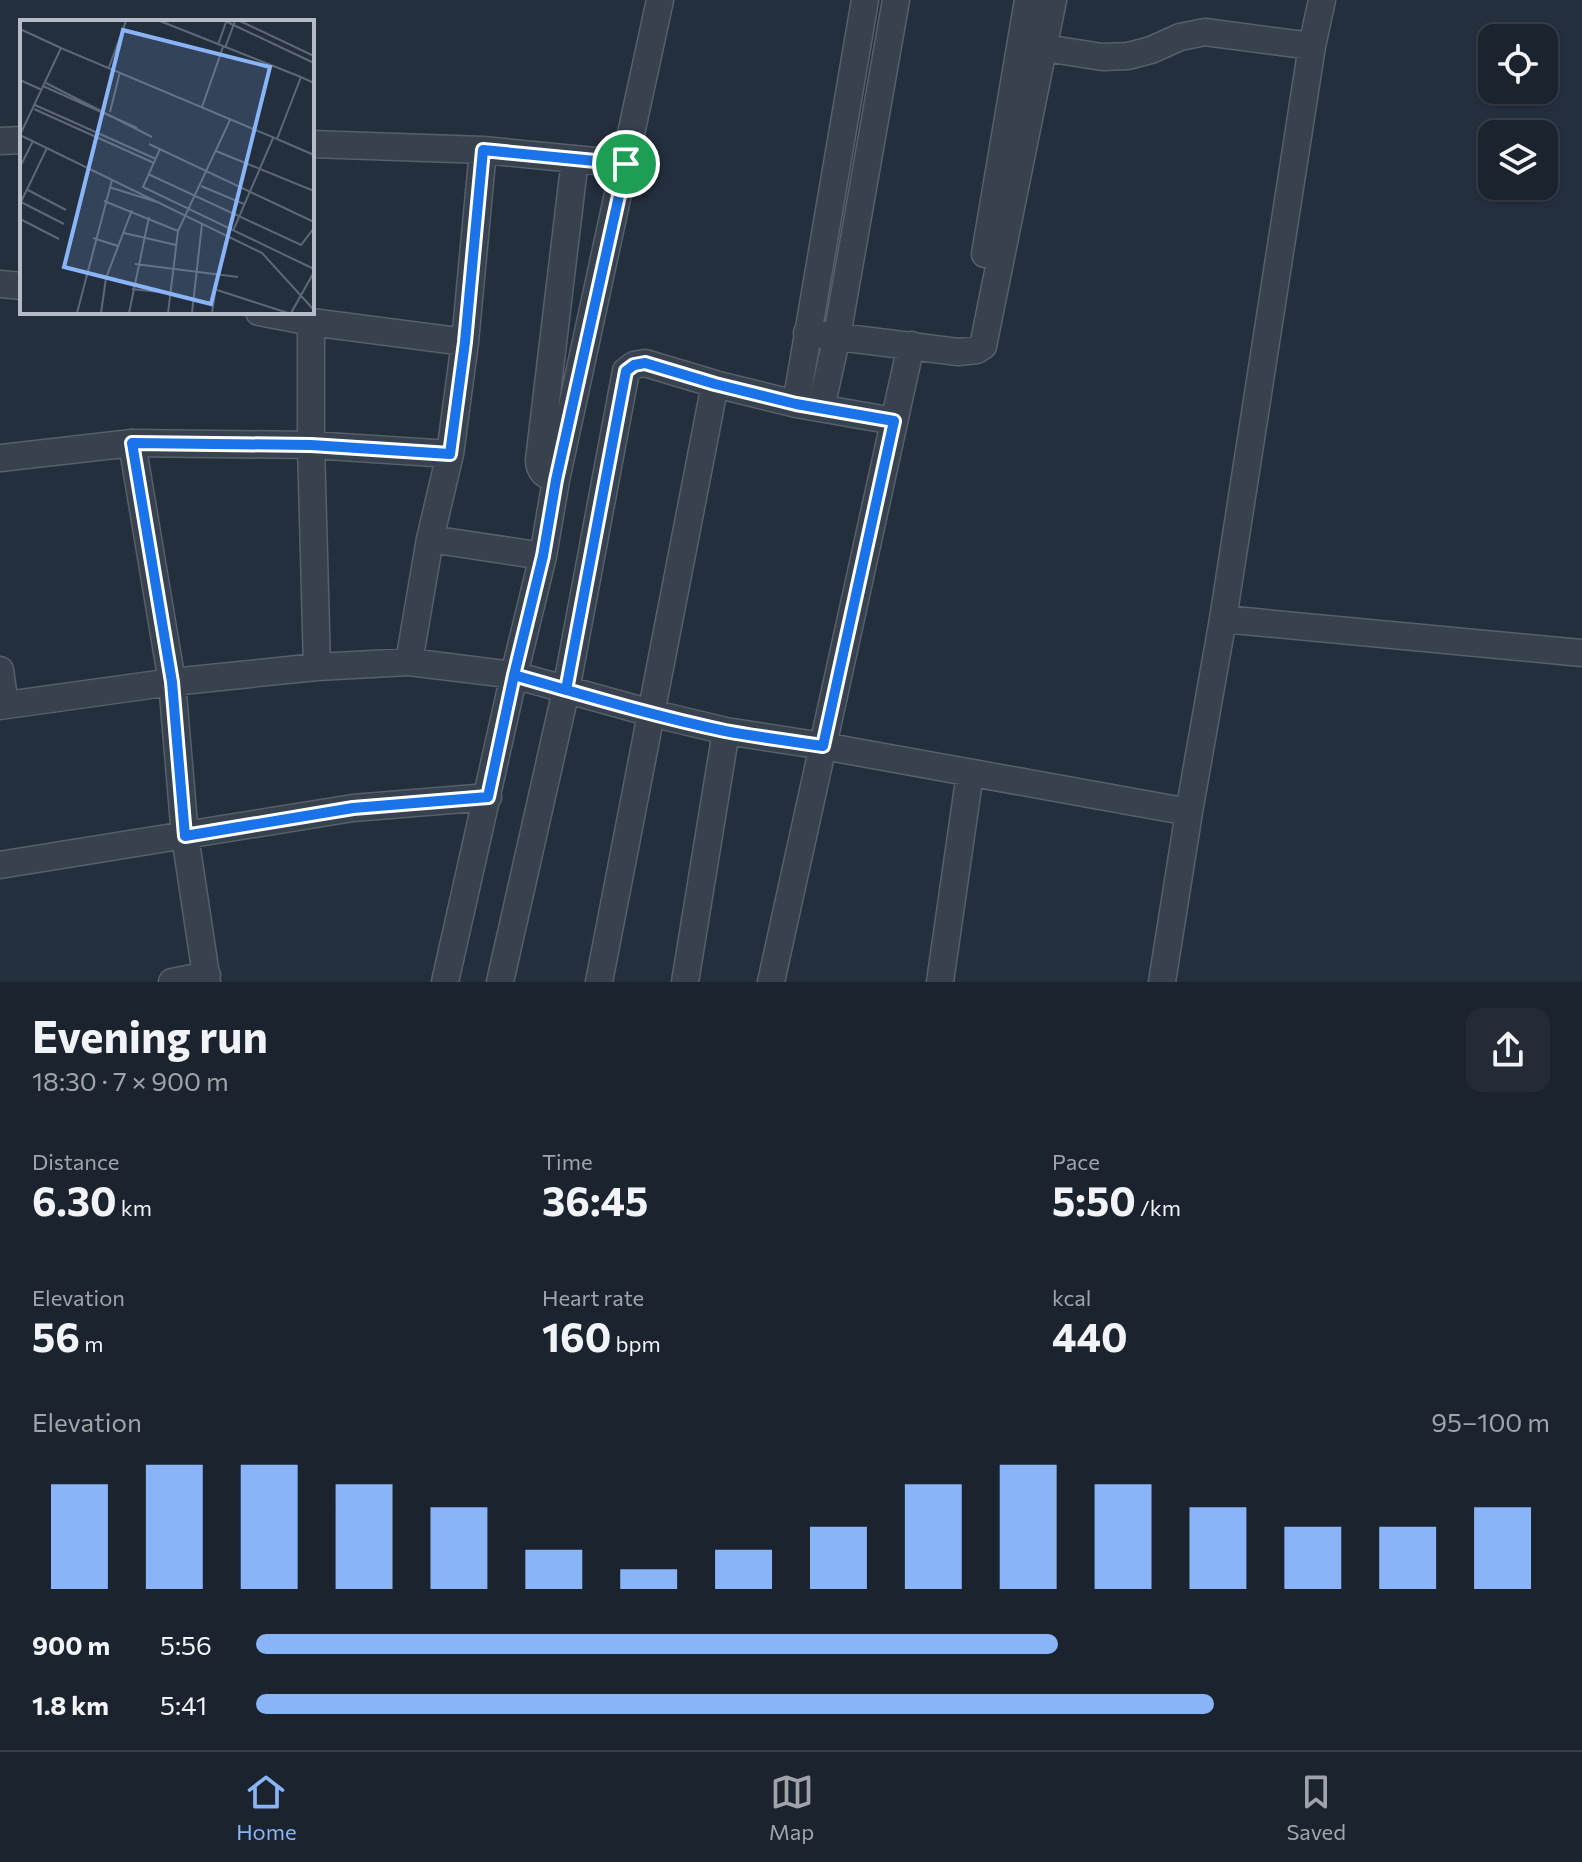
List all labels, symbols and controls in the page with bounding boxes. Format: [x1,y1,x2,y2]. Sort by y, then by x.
inset map [20,20,314,314]
map controls [1478,24,1558,200]
button: locate [1478,24,1558,104]
button: layers [1478,120,1558,200]
pin [592,130,660,198]
icon: arrive [604,142,648,186]
text: Evening run [32,1008,268,1062]
button: share [1466,1008,1550,1092]
text: 18:30 · 7 × 900 m [32,1065,229,1096]
text: Distance [32,1148,119,1175]
text: Time [542,1148,593,1175]
text: Pace [1052,1148,1100,1175]
text: 6.30 [32,1175,117,1224]
text: 36:45 [542,1175,648,1224]
text: 5:50 [1052,1175,1136,1224]
text: km [117,1194,152,1221]
text: /km [1136,1194,1181,1221]
text: Elevation [32,1284,125,1311]
text: Heart rate [542,1284,644,1311]
text: kcal [1052,1284,1091,1311]
text: 56 [32,1311,80,1360]
text: 160 [542,1311,611,1360]
text: 440 [1052,1311,1128,1360]
text: m [80,1330,103,1357]
text: bpm [611,1330,661,1357]
text: Elevation [32,1406,142,1437]
text: 95–100 m [1431,1406,1550,1437]
text: 900 m [32,1629,110,1660]
text: 5:56 [160,1629,212,1660]
text: 1.8 km [32,1689,109,1720]
text: 5:41 [160,1689,207,1720]
tab: Home [236,1770,297,1845]
tab: Map [769,1770,814,1845]
tab: Saved [1286,1770,1346,1845]

